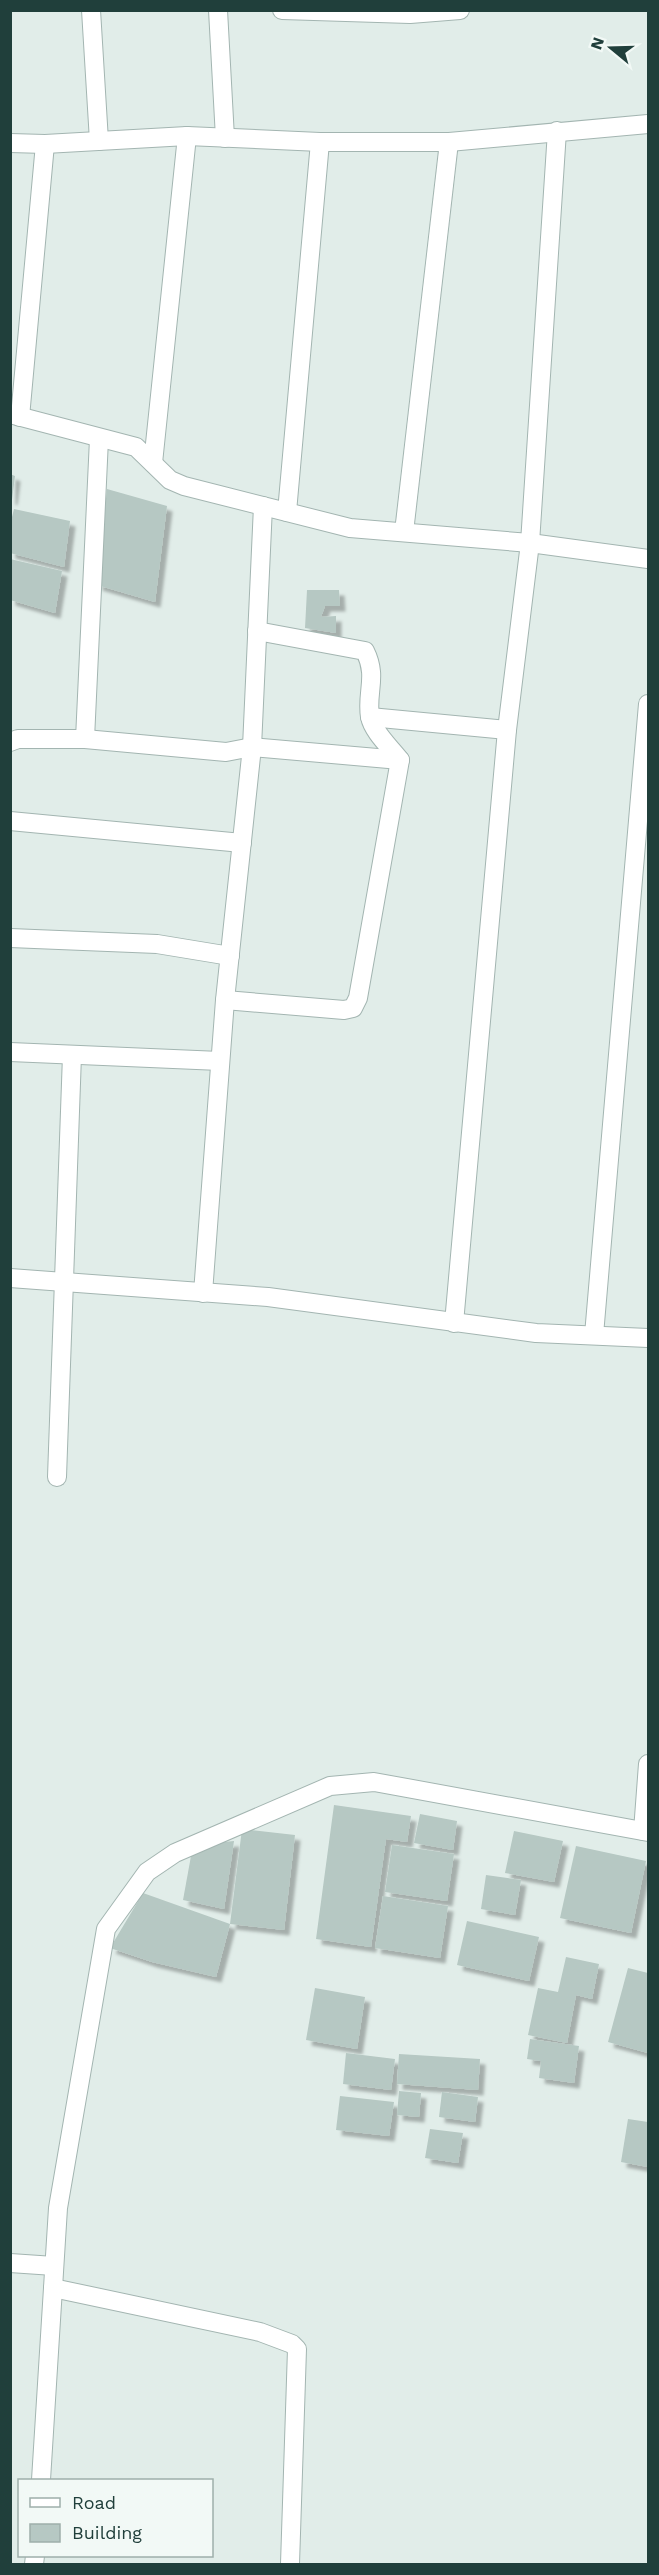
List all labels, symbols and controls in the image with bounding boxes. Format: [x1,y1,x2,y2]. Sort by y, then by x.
north arrow [581,18,641,78]
text: N [586,35,608,52]
legend [18,2479,213,2557]
text: Road [72,2492,116,2513]
text: Building [72,2522,142,2543]

